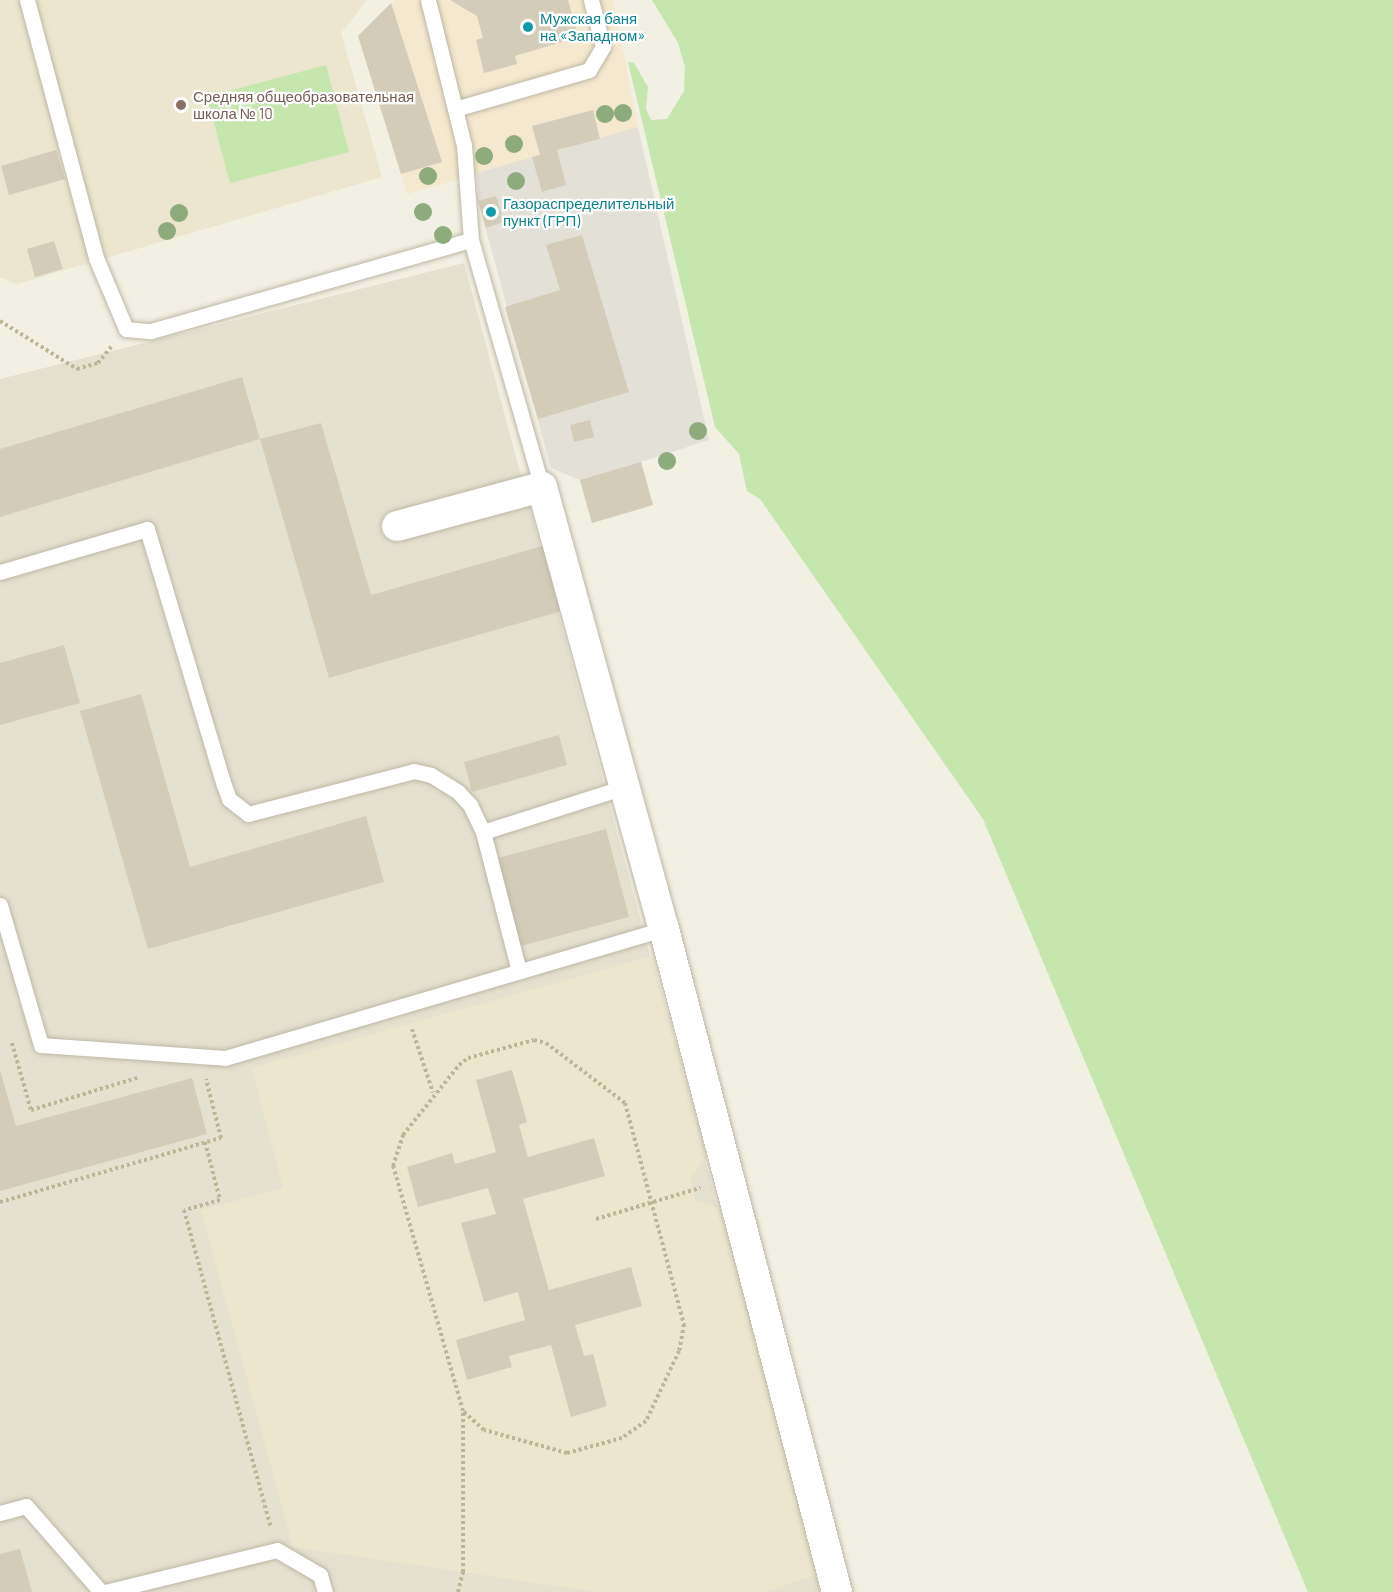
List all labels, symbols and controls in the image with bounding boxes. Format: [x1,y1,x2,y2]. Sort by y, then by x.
place label: Мужская баня на «Западном» [540,9,645,44]
marker: Мужская баня на «Западном» [521,20,535,34]
place label: Средняя общеобразовательная школа № 10 [193,87,414,122]
marker: Средняя общеобразовательная школа № 10 [174,98,188,112]
place label: Газораспределительный пункт (ГРП) [503,194,674,229]
marker: Газораспределительный пункт (ГРП) [484,205,498,219]

